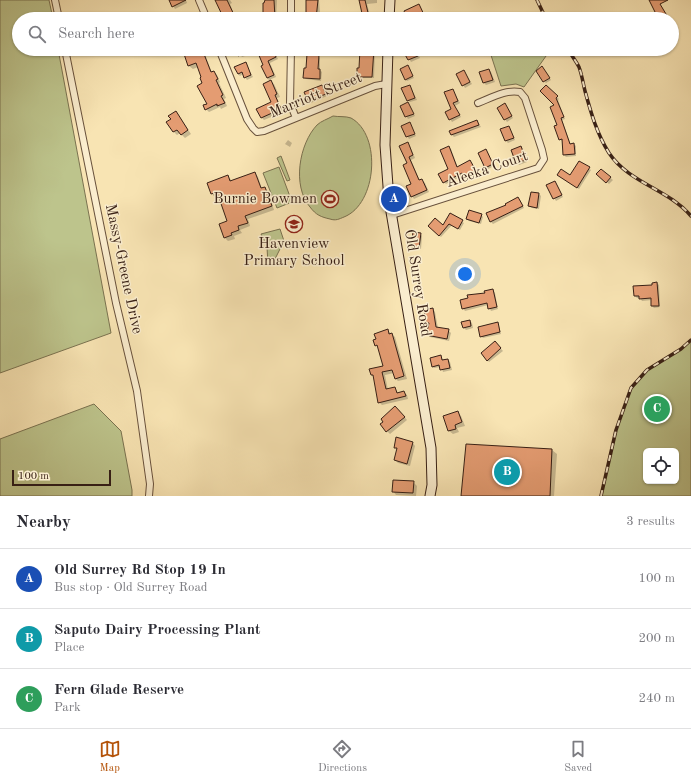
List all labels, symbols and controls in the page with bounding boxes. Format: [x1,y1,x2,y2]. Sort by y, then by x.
search box [12,12,679,56]
icon: search [26,23,48,45]
text: Search here [58,27,135,42]
street label: Marriott Street [268,71,364,121]
street label: Aleeka Court [444,149,530,191]
pin: A [381,184,407,214]
sports icon: Burnie Bowmen [320,189,340,209]
place label: Burnie Bowmen [213,192,317,207]
street label: Massy-Greene Drive [102,203,144,335]
school or university icon: Havenview Primary School [284,214,304,234]
street label: Old Surrey Road [401,228,433,338]
place label: Havenview Primary School [244,237,344,269]
your location [455,264,475,284]
pin: C [644,394,670,424]
map controls [643,448,679,484]
button: locate [643,448,679,484]
pin: B [494,457,520,487]
scale bar [12,468,111,487]
text: 100 m [18,471,49,482]
text: Nearby [16,514,71,531]
text: 3 results [626,515,675,528]
text: Old Surrey Rd Stop 19 In [54,563,226,578]
text: A [24,572,34,585]
text: 100 m [638,572,675,585]
text: Bus stop · Old Surrey Road [54,581,208,594]
text: Saputo Dairy Processing Plant [54,623,260,638]
text: B [24,632,34,645]
text: 200 m [638,632,675,645]
text: Place [54,641,84,654]
text: Fern Glade Reserve [54,683,184,698]
text: C [25,692,33,705]
text: 240 m [638,692,675,705]
text: Park [54,701,81,714]
tab: Map [99,738,121,776]
tab: Directions [318,738,367,776]
tab: Saved [564,738,592,776]

